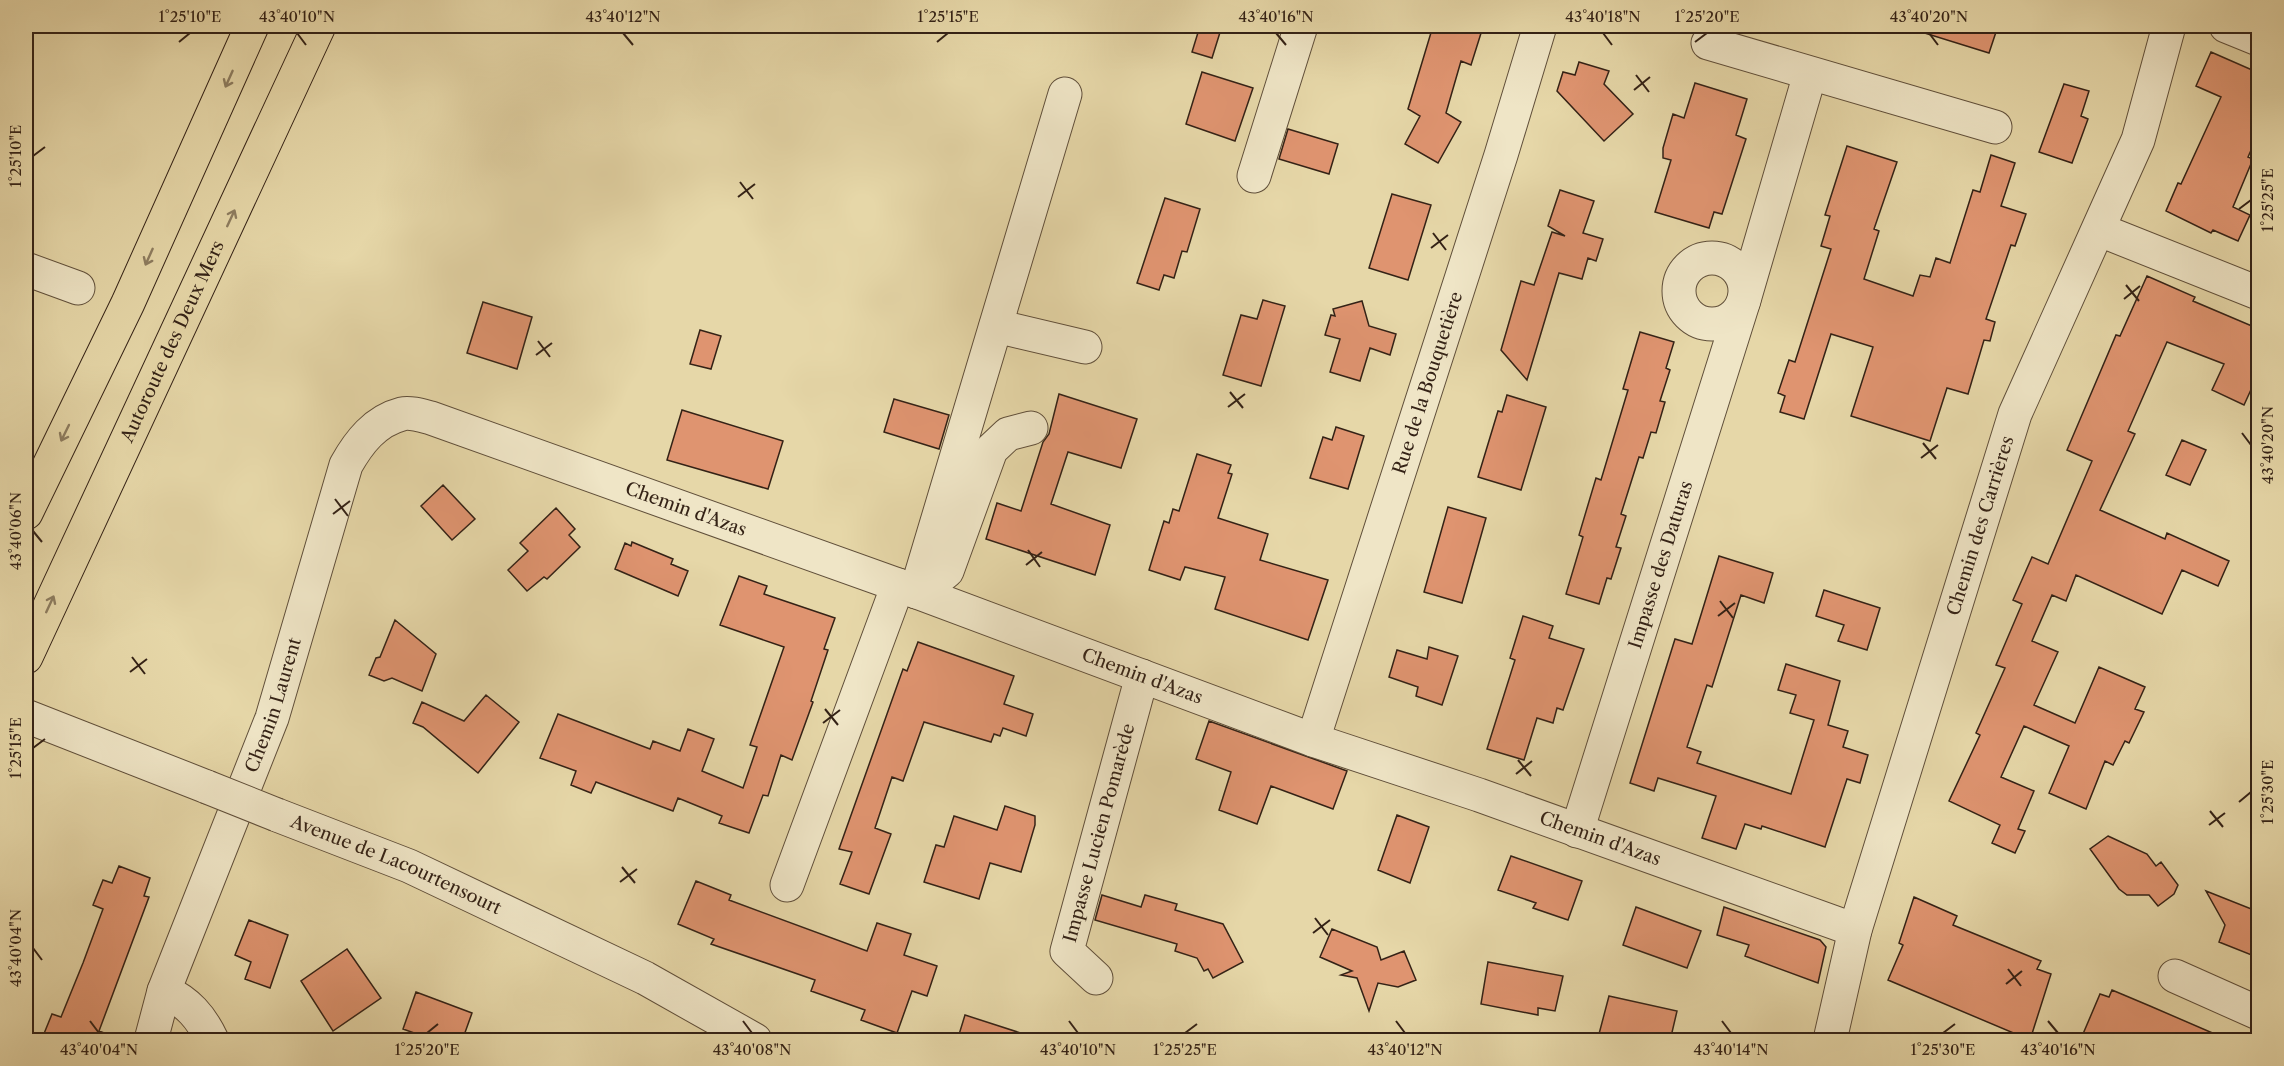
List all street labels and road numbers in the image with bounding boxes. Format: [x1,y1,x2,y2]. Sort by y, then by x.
street label: Autoroute des Deux Mers [116,237,229,447]
street label: Rue de la Bouquetière [1388,289,1467,477]
street label: Chemin des Carrières [1942,433,2018,618]
street label: Chemin d'Azas [622,477,750,541]
street label: Impasse des Daturas [1624,478,1697,652]
street label: Chemin Laurent [240,634,306,776]
street label: Chemin d'Azas [1079,644,1206,709]
street label: Impasse Lucien Pomarède [1059,721,1140,945]
street label: Chemin d'Azas [1537,807,1664,870]
street label: Avenue de Lacourtensourt [287,810,505,919]

